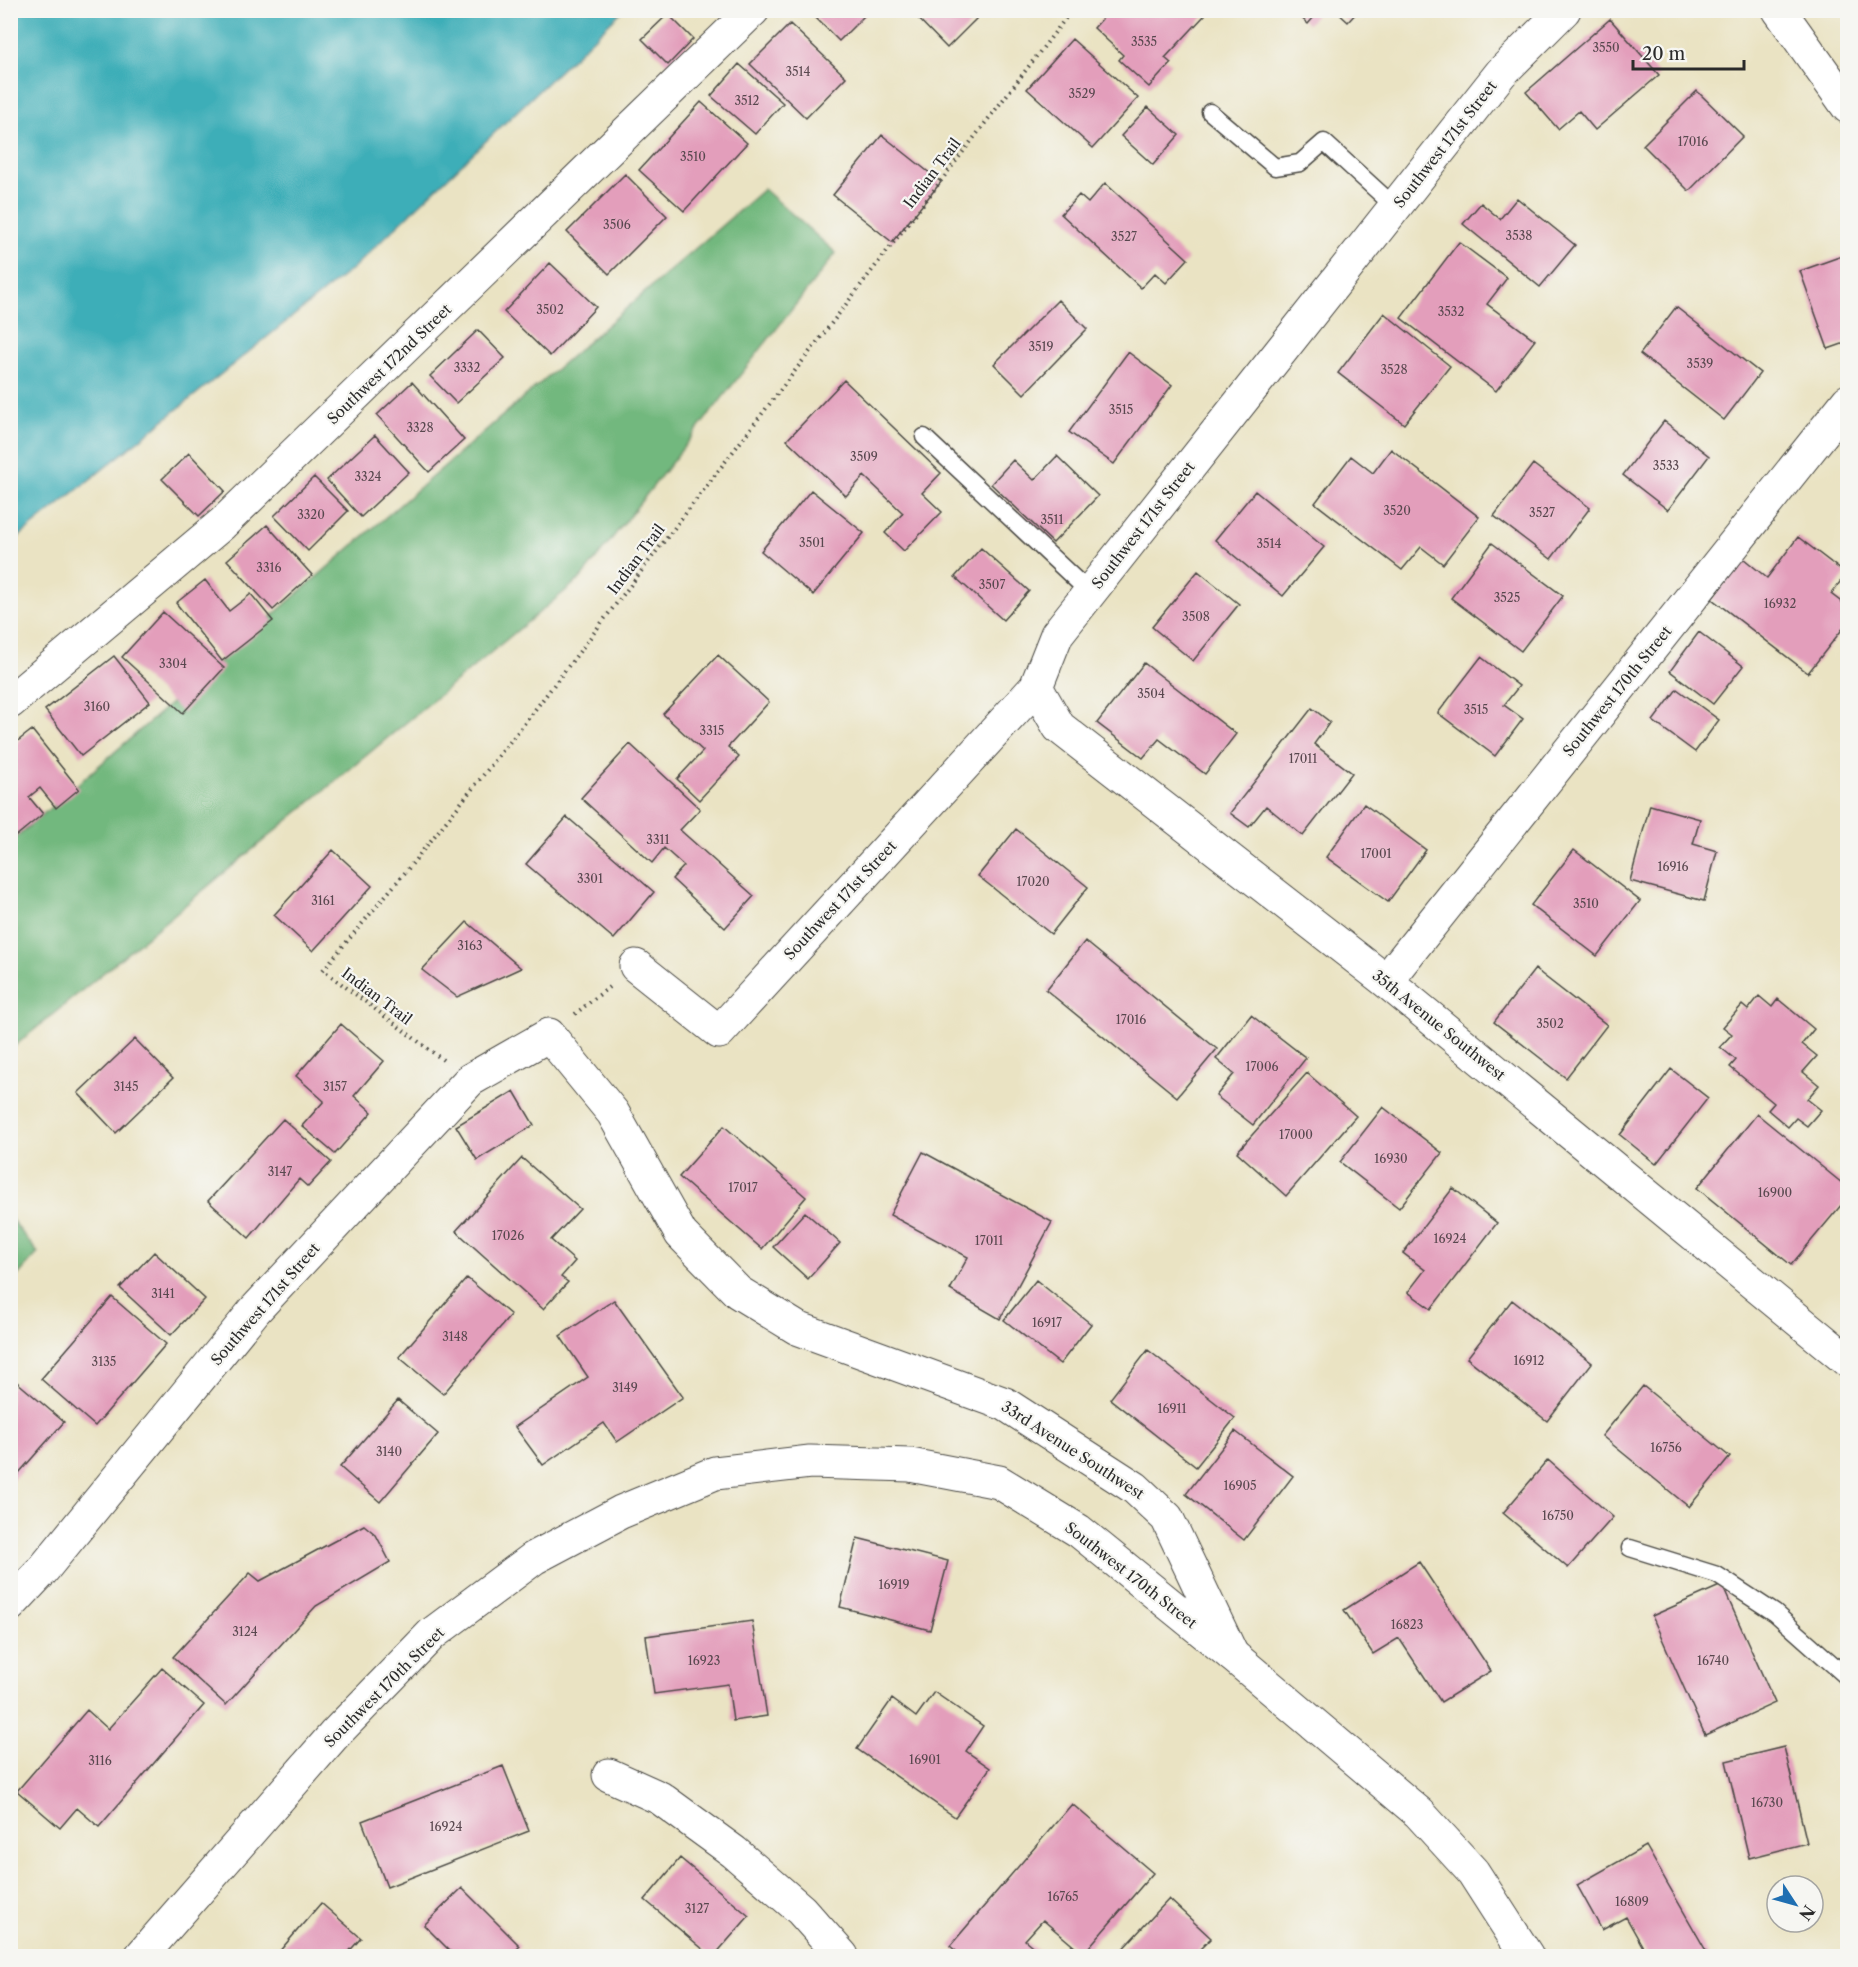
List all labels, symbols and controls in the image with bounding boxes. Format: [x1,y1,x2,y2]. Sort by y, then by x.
scale bar [1633,33,1744,71]
house number: 3535 [1131,34,1157,49]
house number: 3550 [1592,40,1620,55]
text: 20 m [1642,43,1686,65]
house number: 3514 [785,64,811,79]
street label: Southwest 171st Street [1389,76,1501,211]
house number: 3529 [1068,86,1096,101]
house number: 3512 [734,93,760,108]
street label: Indian Trail [899,134,965,212]
house number: 17016 [1678,134,1708,149]
house number: 3510 [680,149,706,164]
house number: 3506 [603,217,631,232]
house number: 3538 [1506,228,1532,243]
house number: 3527 [1111,229,1137,244]
street label: Southwest 172nd Street [323,299,456,428]
house number: 3502 [536,302,564,317]
house number: 3532 [1438,304,1464,319]
house number: 3519 [1028,339,1054,354]
house number: 3539 [1687,356,1713,371]
house number: 3332 [454,360,480,375]
house number: 3528 [1380,362,1408,377]
house number: 3515 [1109,402,1133,417]
house number: 3328 [406,420,434,435]
house number: 3509 [850,449,878,464]
street label: Southwest 171st Street [1087,457,1199,592]
house number: 3533 [1653,458,1679,473]
house number: 3324 [354,469,382,484]
house number: 3520 [1383,503,1411,518]
house number: 3527 [1529,505,1555,520]
house number: 3320 [297,507,325,522]
house number: 3511 [1040,512,1064,527]
street label: Indian Trail [603,520,669,598]
house number: 3501 [799,535,825,550]
house number: 3514 [1256,536,1282,551]
house number: 3316 [256,560,282,575]
house number: 3507 [979,577,1005,592]
house number: 3525 [1494,590,1520,605]
house number: 16932 [1764,596,1796,611]
house number: 3508 [1182,609,1210,624]
street label: Southwest 170th Street [1559,621,1676,760]
house number: 3304 [159,656,187,671]
house number: 3504 [1137,686,1165,701]
house number: 3160 [84,699,110,714]
house number: 3515 [1464,702,1488,717]
house number: 3315 [700,723,724,738]
house number: 17011 [1289,751,1317,766]
house number: 3311 [646,832,670,847]
street label: Southwest 171st Street [780,836,901,964]
house number: 17001 [1360,846,1392,861]
house number: 16916 [1657,859,1689,874]
house number: 3301 [577,871,603,886]
house number: 17020 [1016,874,1050,889]
house number: 3161 [311,893,335,908]
house number: 3510 [1573,896,1599,911]
house number: 3163 [457,938,483,953]
street label: Indian Trail [338,963,416,1029]
street label: 35th Avenue Southwest [1369,965,1510,1085]
house number: 17016 [1116,1012,1146,1027]
house number: 3502 [1536,1016,1564,1031]
house number: 17006 [1245,1059,1279,1074]
house number: 3145 [113,1079,139,1094]
house number: 3157 [323,1079,347,1094]
house number: 17000 [1279,1127,1313,1142]
house number: 16930 [1374,1151,1408,1166]
house number: 3147 [268,1164,292,1179]
house number: 17017 [728,1180,758,1195]
house number: 16900 [1758,1185,1792,1200]
house number: 17026 [492,1228,524,1243]
house number: 16924 [1434,1231,1467,1246]
house number: 17011 [975,1233,1003,1248]
street label: Southwest 171st Street [207,1238,324,1369]
house number: 3141 [151,1286,175,1301]
house number: 16917 [1032,1315,1062,1330]
house number: 3148 [442,1329,468,1344]
house number: 16912 [1513,1353,1545,1368]
house number: 3135 [92,1354,116,1369]
house number: 3149 [612,1380,638,1395]
street label: 33rd Avenue Southwest [998,1397,1149,1504]
house number: 16911 [1157,1401,1187,1416]
house number: 16756 [1650,1440,1682,1455]
house number: 3140 [376,1444,402,1459]
house number: 16905 [1223,1478,1257,1493]
house number: 16750 [1542,1508,1574,1523]
street label: Southwest 170th Street [1061,1518,1201,1633]
house number: 16919 [878,1577,910,1592]
house number: 16823 [1391,1617,1423,1632]
street label: Southwest 170th Street [320,1622,449,1751]
house number: 3124 [232,1624,258,1639]
house number: 16923 [688,1653,720,1668]
house number: 16740 [1697,1653,1729,1668]
house number: 16901 [909,1752,941,1767]
house number: 3116 [88,1753,112,1768]
house number: 16730 [1751,1795,1783,1810]
house number: 16924 [430,1819,463,1834]
north arrow [1765,1874,1825,1934]
house number: 16765 [1047,1889,1079,1904]
house number: 16809 [1615,1894,1649,1909]
house number: 3127 [685,1901,709,1916]
text: N [1795,1901,1819,1924]

